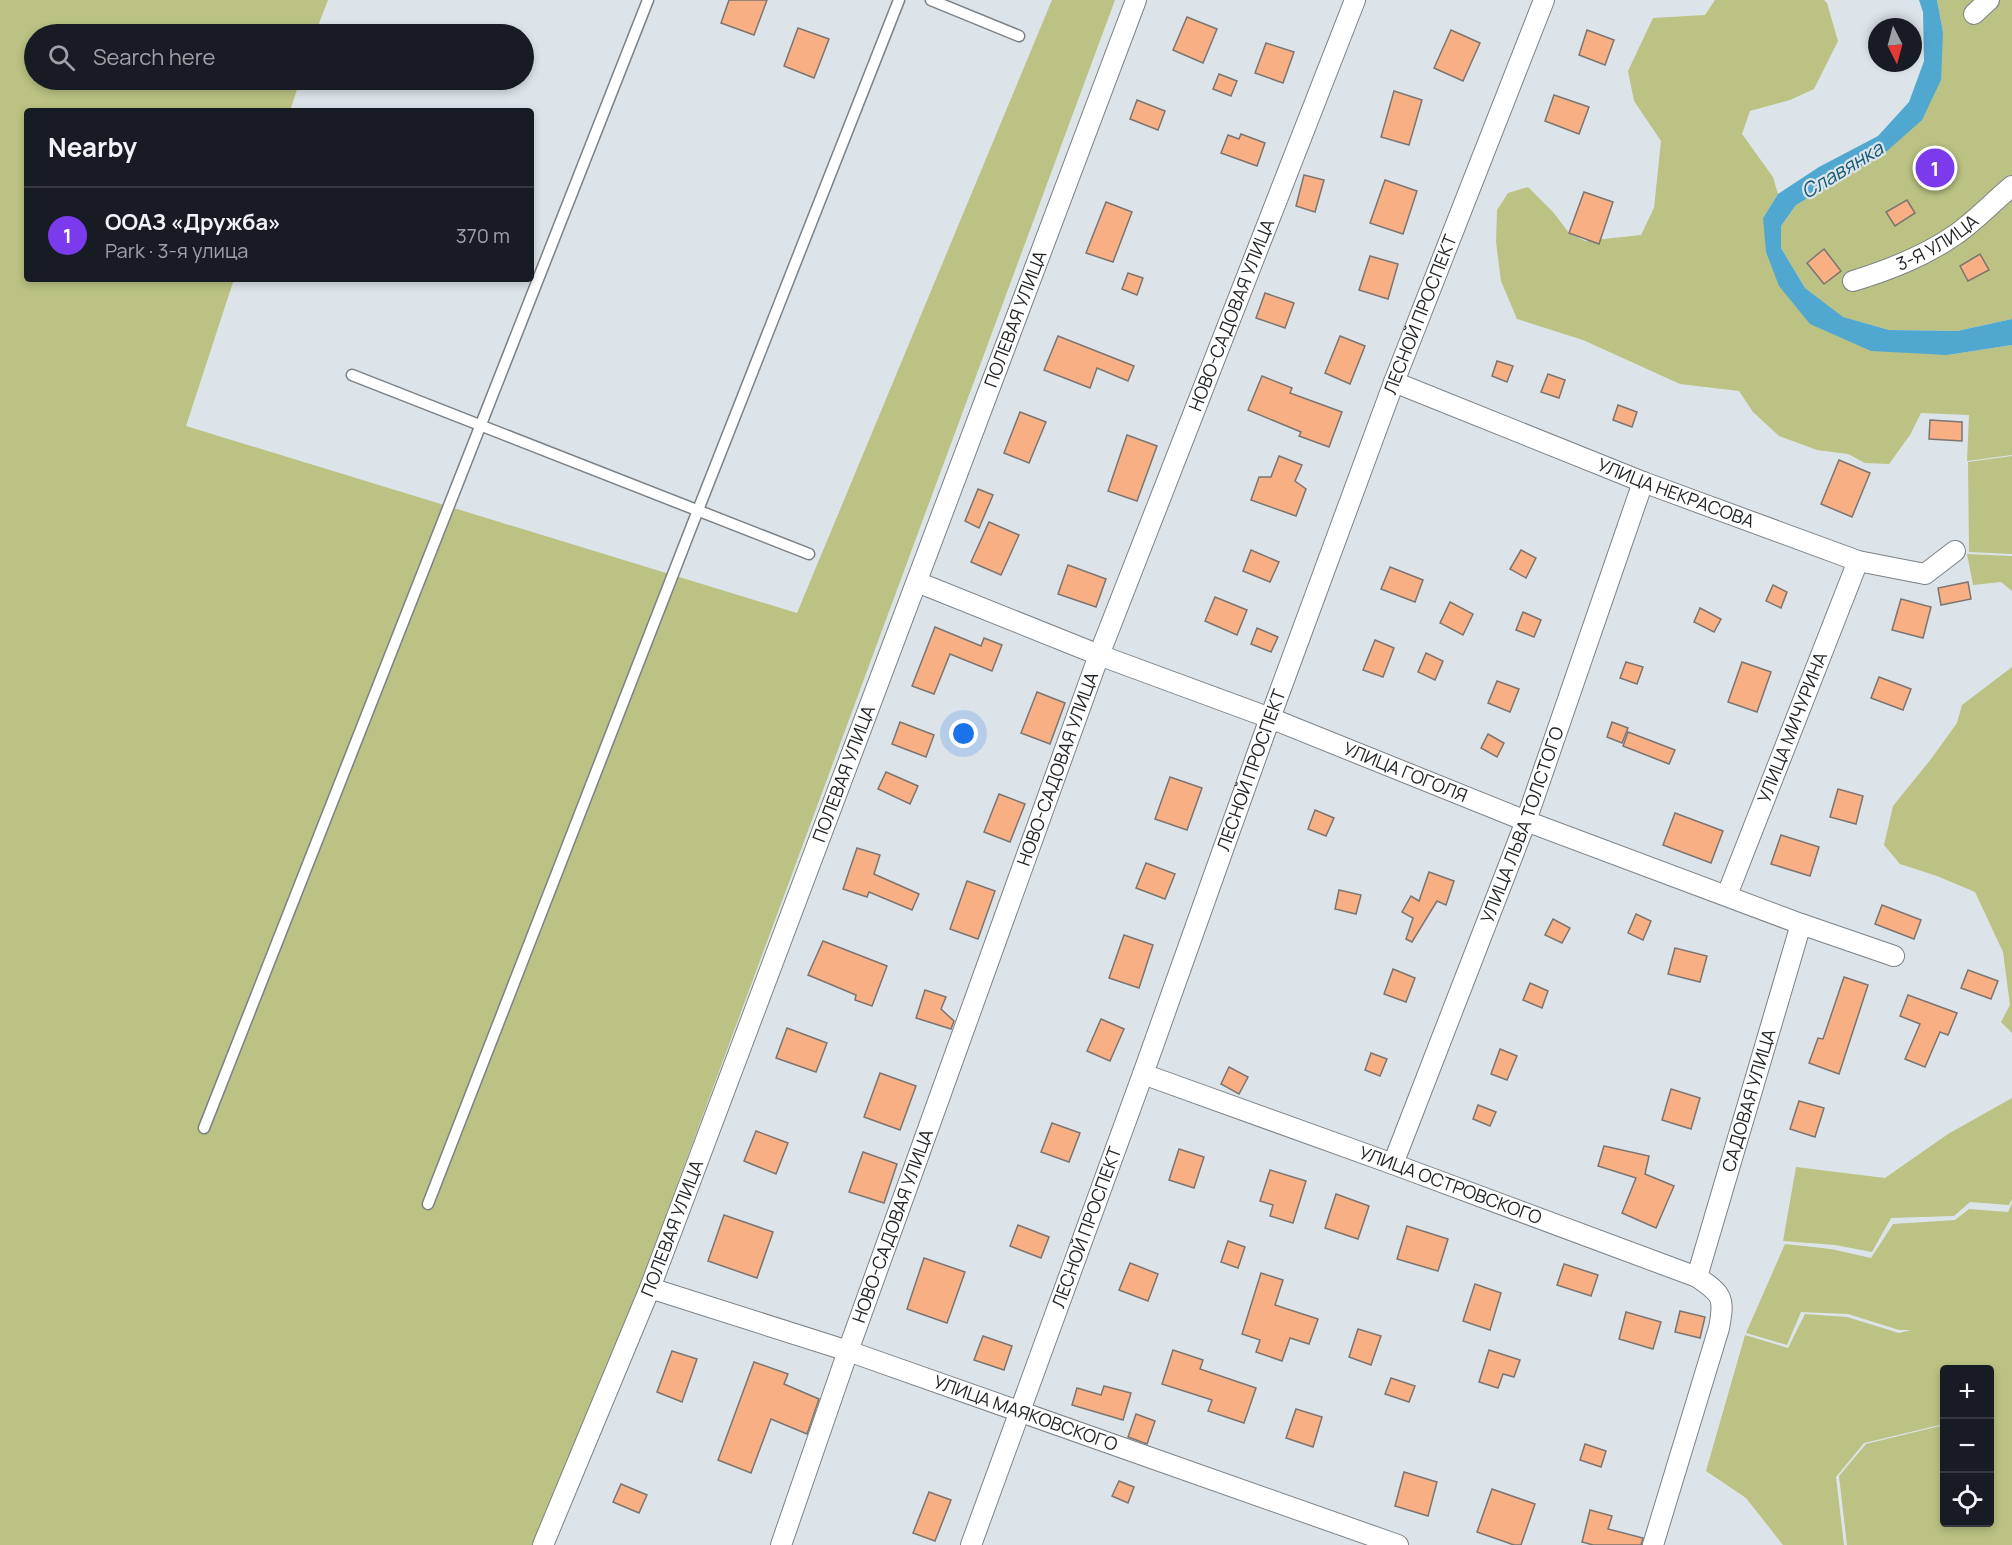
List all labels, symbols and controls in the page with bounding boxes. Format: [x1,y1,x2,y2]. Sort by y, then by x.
north arrow [1868,18,1922,72]
search box [24,24,534,90]
icon: search [45,41,78,74]
text: Search here [93,42,215,72]
text: Nearby [48,129,137,165]
water label: Славянка [1796,134,1889,205]
pin: 1 [1916,146,1954,190]
text: ООАЗ «Дружба» [105,207,281,237]
street label: 3-Я УЛИЦА [1892,208,1983,276]
street label: НОВО-САДОВАЯ УЛИЦА [1182,215,1280,414]
text: 1 [63,222,72,249]
text: 370 m [456,222,510,249]
street label: ЛЕСНОЙ ПРОСПЕКТ [1377,230,1462,398]
text: Park · 3-я улица [105,237,248,264]
street label: ПОЛЕВАЯ УЛИЦА [978,246,1052,391]
street label: УЛИЦА НЕКРАСОВА [1594,452,1759,533]
street label: УЛИЦА МИЧУРИНА [1751,648,1832,806]
street label: НОВО-САДОВАЯ УЛИЦА [1011,668,1103,869]
street label: ЛЕСНОЙ ПРОСПЕКТ [1211,686,1291,854]
street label: ПОЛЕВАЯ УЛИЦА [806,701,880,845]
your location [949,719,978,748]
street label: УЛИЦА ЛЬВА ТОЛСТОГО [1475,723,1569,926]
street label: УЛИЦА ГОГОЛЯ [1340,736,1471,807]
street label: САДОВАЯ УЛИЦА [1716,1025,1781,1174]
street label: НОВО-САДОВАЯ УЛИЦА [846,1125,938,1326]
street label: УЛИЦА ОСТРОВСКОГО [1356,1140,1545,1229]
street label: ЛЕСНОЙ ПРОСПЕКТ [1046,1143,1127,1311]
street label: ПОЛЕВАЯ УЛИЦА [635,1156,708,1300]
map controls [1940,1365,1994,1527]
button: + [1940,1365,1994,1419]
street label: УЛИЦА МАЯКОВСКОГО [931,1369,1121,1456]
button: − [1940,1419,1994,1473]
button: locate [1940,1473,1994,1527]

